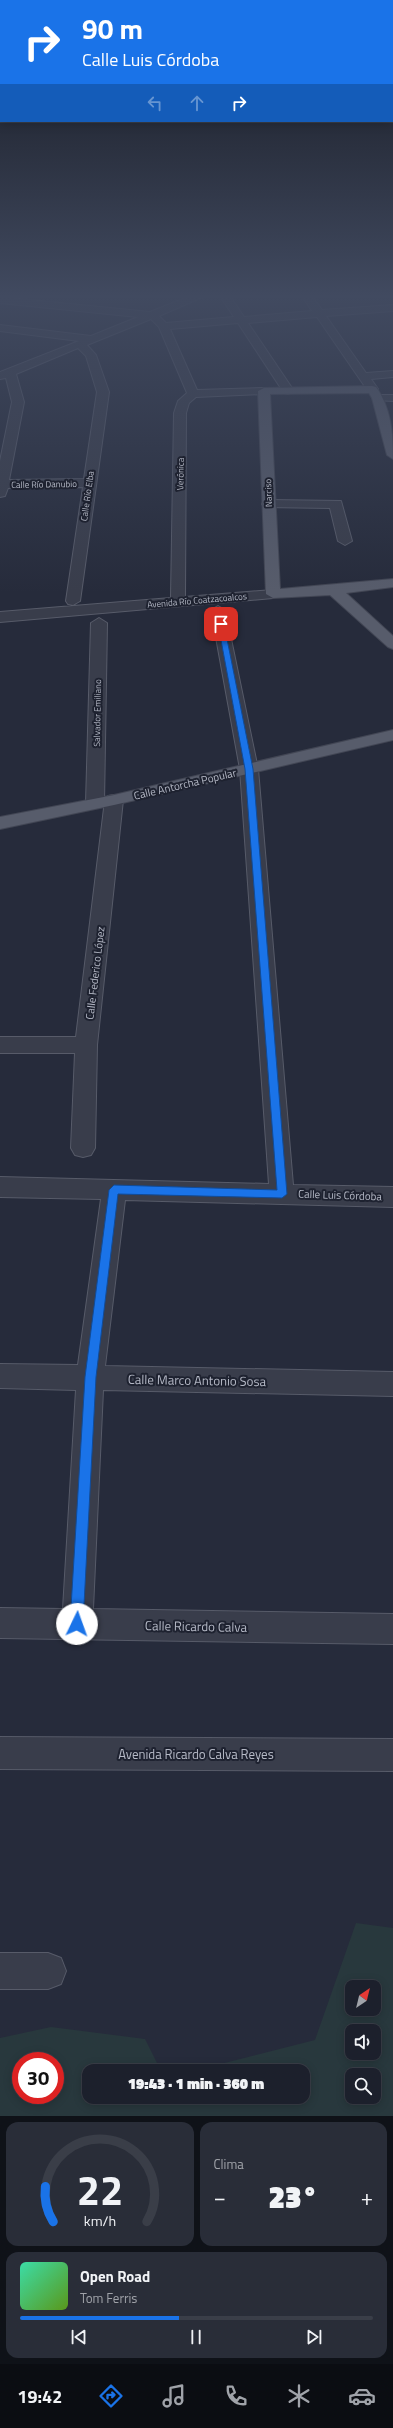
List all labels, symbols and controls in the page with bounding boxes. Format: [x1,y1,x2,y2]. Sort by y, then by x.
text: 90 m [82,7,143,50]
icon: right [16,16,68,68]
text: Calle Luis Córdoba [82,46,219,73]
icon: left [144,92,166,114]
icon: ahead [186,92,208,114]
icon: right [228,92,250,114]
street label: Verónica [173,457,187,490]
street label: Calle Río Elba [77,470,97,522]
street label: Calle Río Danubio [11,477,77,491]
street label: Narciso [261,478,275,507]
street label: Avenida Río Coatzacoalcos [147,589,247,611]
pin [204,607,238,641]
icon: arrive [210,613,232,635]
street label: Salvador Emiliano [90,679,104,747]
street label: Calle Antorcha Popular [132,764,238,804]
street label: Calle Federico López [81,926,109,1020]
street label: Calle Luis Córdoba [298,1186,383,1204]
street label: Calle Marco Antonio Sosa [128,1369,267,1391]
position arrow [56,1603,98,1645]
street label: Calle Ricardo Calva [145,1615,248,1637]
street label: Avenida Ricardo Calva Reyes [118,1744,274,1764]
north arrow [345,1980,381,2016]
map controls [345,1980,381,2104]
button: sound [345,2024,381,2060]
speed limit sign: 30 [12,2052,64,2104]
button: search [345,2068,381,2104]
text: 19:43 · 1 min · 360 m [128,2072,264,2095]
text: Clima [214,2154,244,2174]
text: 22 [76,2158,123,2221]
text: 23° [269,2174,318,2220]
text: − [214,2180,226,2214]
text: + [361,2180,373,2214]
text: km/h [84,2210,116,2232]
text: Open Road [80,2265,150,2288]
text: Tom Ferris [80,2288,137,2308]
icon: previous [68,2326,90,2348]
icon: pause [185,2326,207,2348]
icon: next [303,2326,325,2348]
icon: directions [97,2382,125,2410]
icon: music [160,2382,188,2410]
icon: phone [222,2382,250,2410]
icon: climate [285,2382,313,2410]
icon: car [348,2382,376,2410]
text: 19:42 [17,2383,62,2410]

